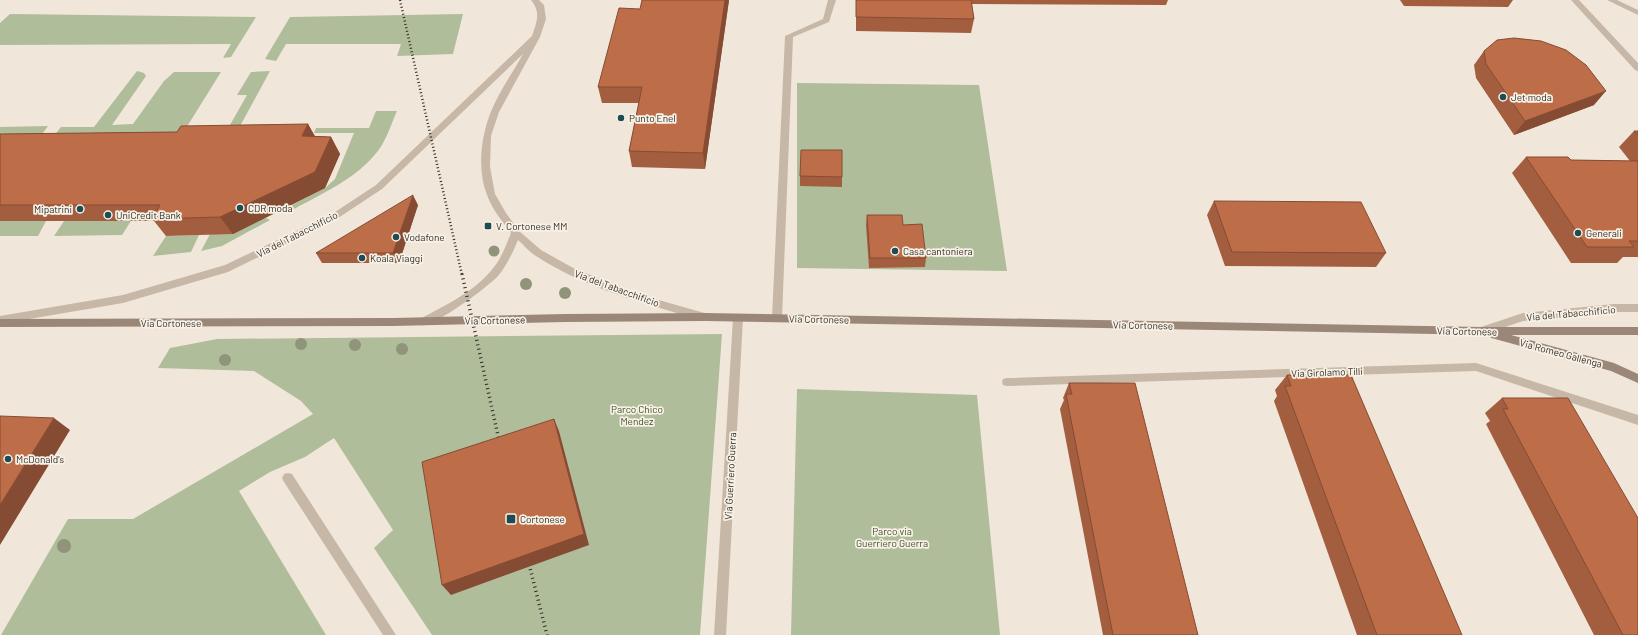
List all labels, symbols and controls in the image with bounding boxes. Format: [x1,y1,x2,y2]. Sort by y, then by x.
place label: Jet moda [1511,91,1552,103]
marker: Jet moda [1498,92,1508,102]
place label: Punto Enel [629,112,676,124]
marker: Punto Enel [616,113,626,123]
place label: CDR moda [248,202,293,214]
place label: Mipatrini [34,203,72,215]
marker: CDR moda [235,203,245,213]
marker: Mipatrini [75,204,85,214]
street label: Via del Tabacchificio [254,208,340,260]
place label: UniCredit Bank [116,209,181,221]
marker: UniCredit Bank [103,210,113,220]
place label: V. Cortonese MM [496,220,567,232]
marker: V. Cortonese MM [483,221,493,231]
place label: Generali [1586,227,1622,239]
marker: Generali [1573,228,1583,238]
place label: Vodafone [404,231,445,243]
marker: Vodafone [391,232,401,242]
place label: Casa cantoniera [903,245,973,257]
marker: Casa cantoniera [890,246,900,256]
place label: Koala Viaggi [370,252,423,264]
marker: Koala Viaggi [357,253,367,263]
street label: Via del Tabacchificio [573,267,661,309]
street label: Via del Tabacchificio [1526,303,1616,323]
street label: Via Cortonese [789,312,849,326]
street label: Via Cortonese [465,313,525,327]
street label: Via Cortonese [141,317,201,329]
street label: Via Cortonese [1113,318,1173,332]
street label: Via Cortonese [1437,324,1497,338]
street label: Via Romeo Gallenga [1518,336,1604,370]
street label: Via Girolamo Tilli [1291,365,1363,379]
park label: Parco Chico Mendez [611,403,663,427]
street label: Via Guerriero Guerra [722,432,738,520]
place label: McDonald's [16,453,64,465]
marker: McDonald's [3,454,13,464]
marker: Cortonese [505,513,517,525]
place label: Cortonese [520,513,565,525]
park label: Parco via Guerriero Guerra [856,525,928,549]

